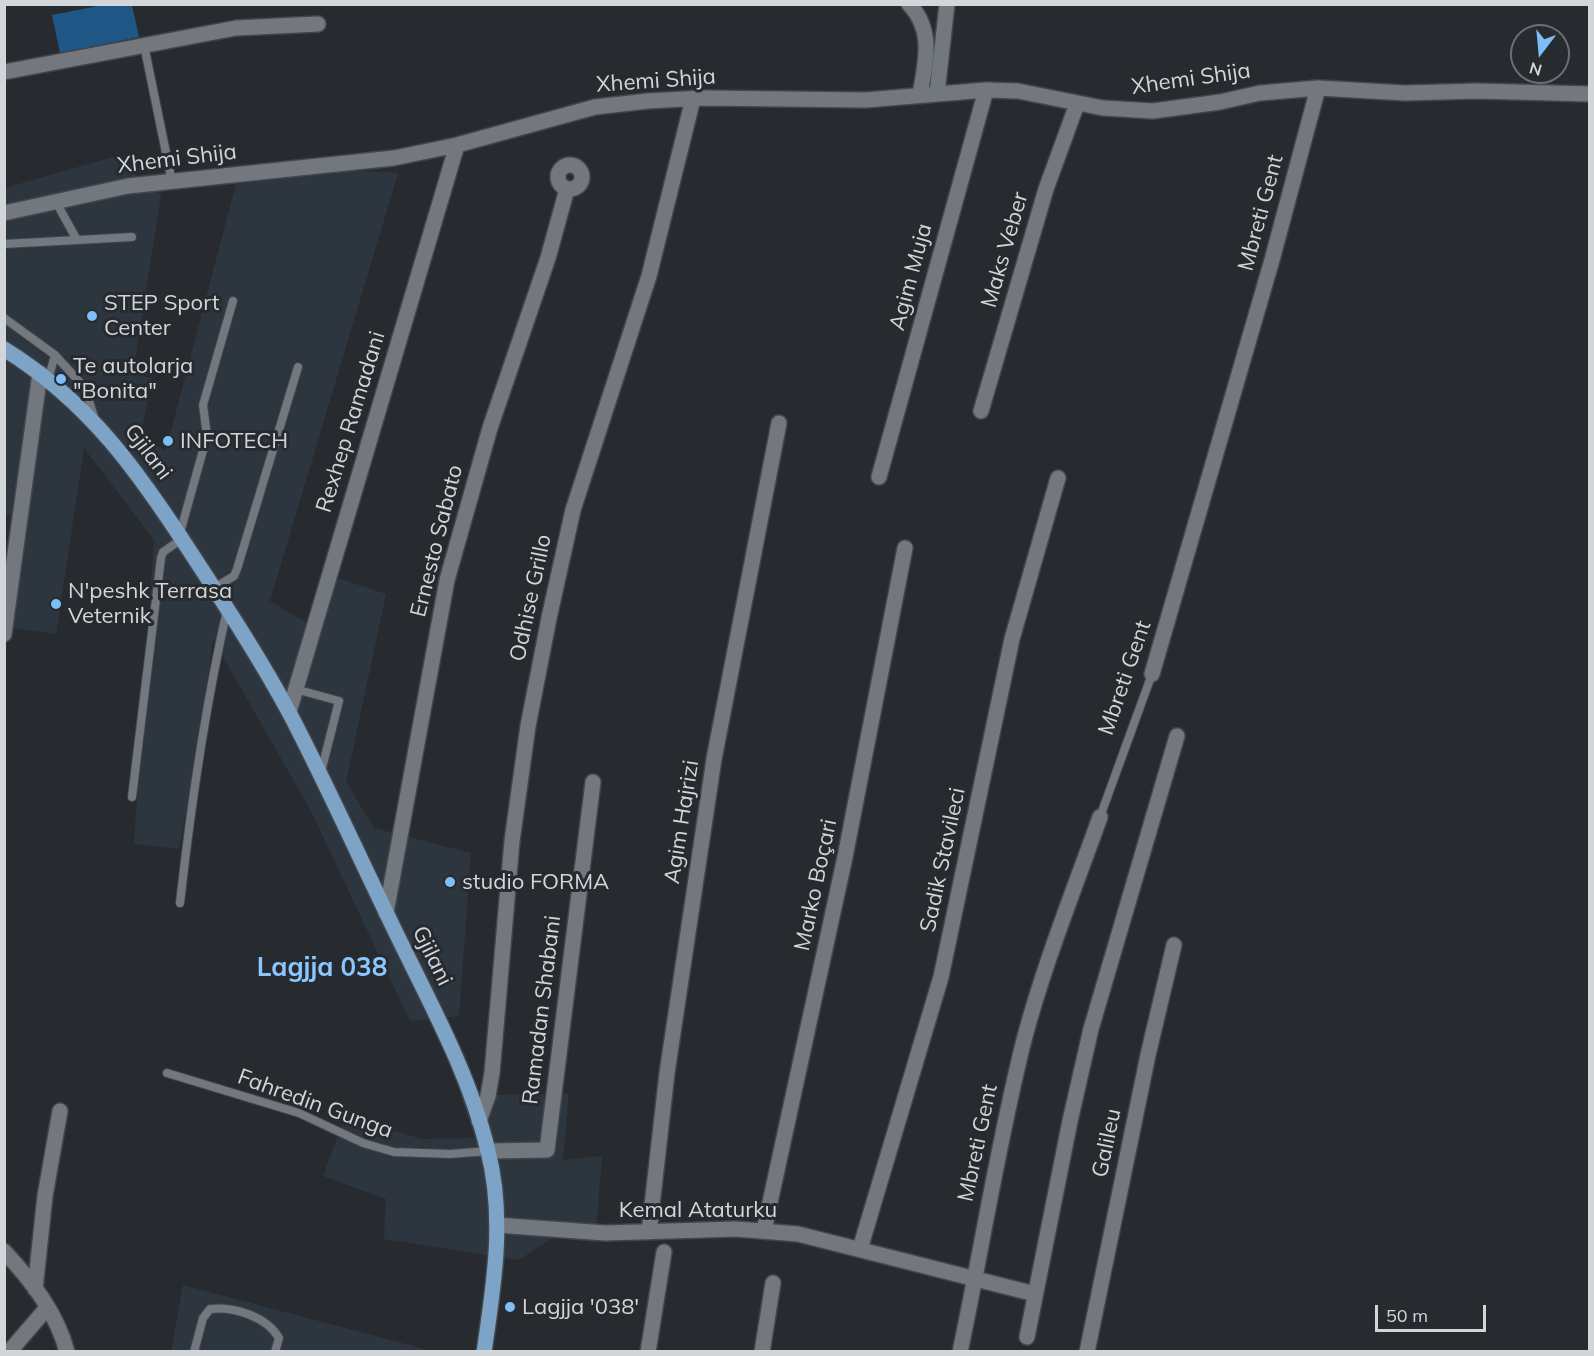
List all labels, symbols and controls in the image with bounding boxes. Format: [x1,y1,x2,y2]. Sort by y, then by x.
north arrow [1510,24,1570,84]
street label: Xhemi Shija [1130,58,1252,100]
text: N [1527,58,1544,81]
street label: Xhemi Shija [595,64,717,98]
street label: Xhemi Shija [116,139,238,179]
street label: Mbreti Gent [1233,152,1289,274]
street label: Maks Veber [976,189,1034,311]
street label: Agim Muja [884,221,938,333]
place label: STEP Sport Center [104,290,219,342]
marker: STEP Sport Center [85,309,99,323]
street label: Rexhep Ramadani [311,328,391,516]
place label: Te autolarja "Bonita" [73,353,193,404]
marker: Te autolarja "Bonita" [54,372,68,386]
street label: Gjilani [118,419,178,485]
place label: INFOTECH [180,428,288,454]
marker: INFOTECH [161,434,175,448]
street label: Ernesto Sabato [405,462,469,620]
street label: Odhise Grillo [505,532,557,664]
place label: N'peshk Terrasa Veternik [68,578,232,630]
marker: N'peshk Terrasa Veternik [49,597,63,611]
street label: Mbreti Gent [1093,617,1157,739]
street label: Agim Hajrizi [659,758,705,886]
street label: Sadik Stavileci [915,785,971,935]
street label: Marko Boçari [789,817,843,953]
place label: studio FORMA [462,869,609,895]
marker: studio FORMA [443,875,457,889]
street label: Ramadan Shabani [517,914,567,1106]
street label: Gjilani [406,922,458,990]
district label: Lagjja 038 [257,952,387,984]
street label: Fahredin Gunga [234,1064,396,1144]
street label: Mbreti Gent [953,1082,1003,1204]
street label: Galileu [1087,1106,1127,1180]
street label: Kemal Ataturku [619,1197,777,1223]
scale bar [1378,1293,1489,1331]
place label: Lagjja '038' [522,1294,639,1320]
marker: Lagjja '038' [503,1300,517,1314]
text: 50 m [1386,1304,1428,1327]

